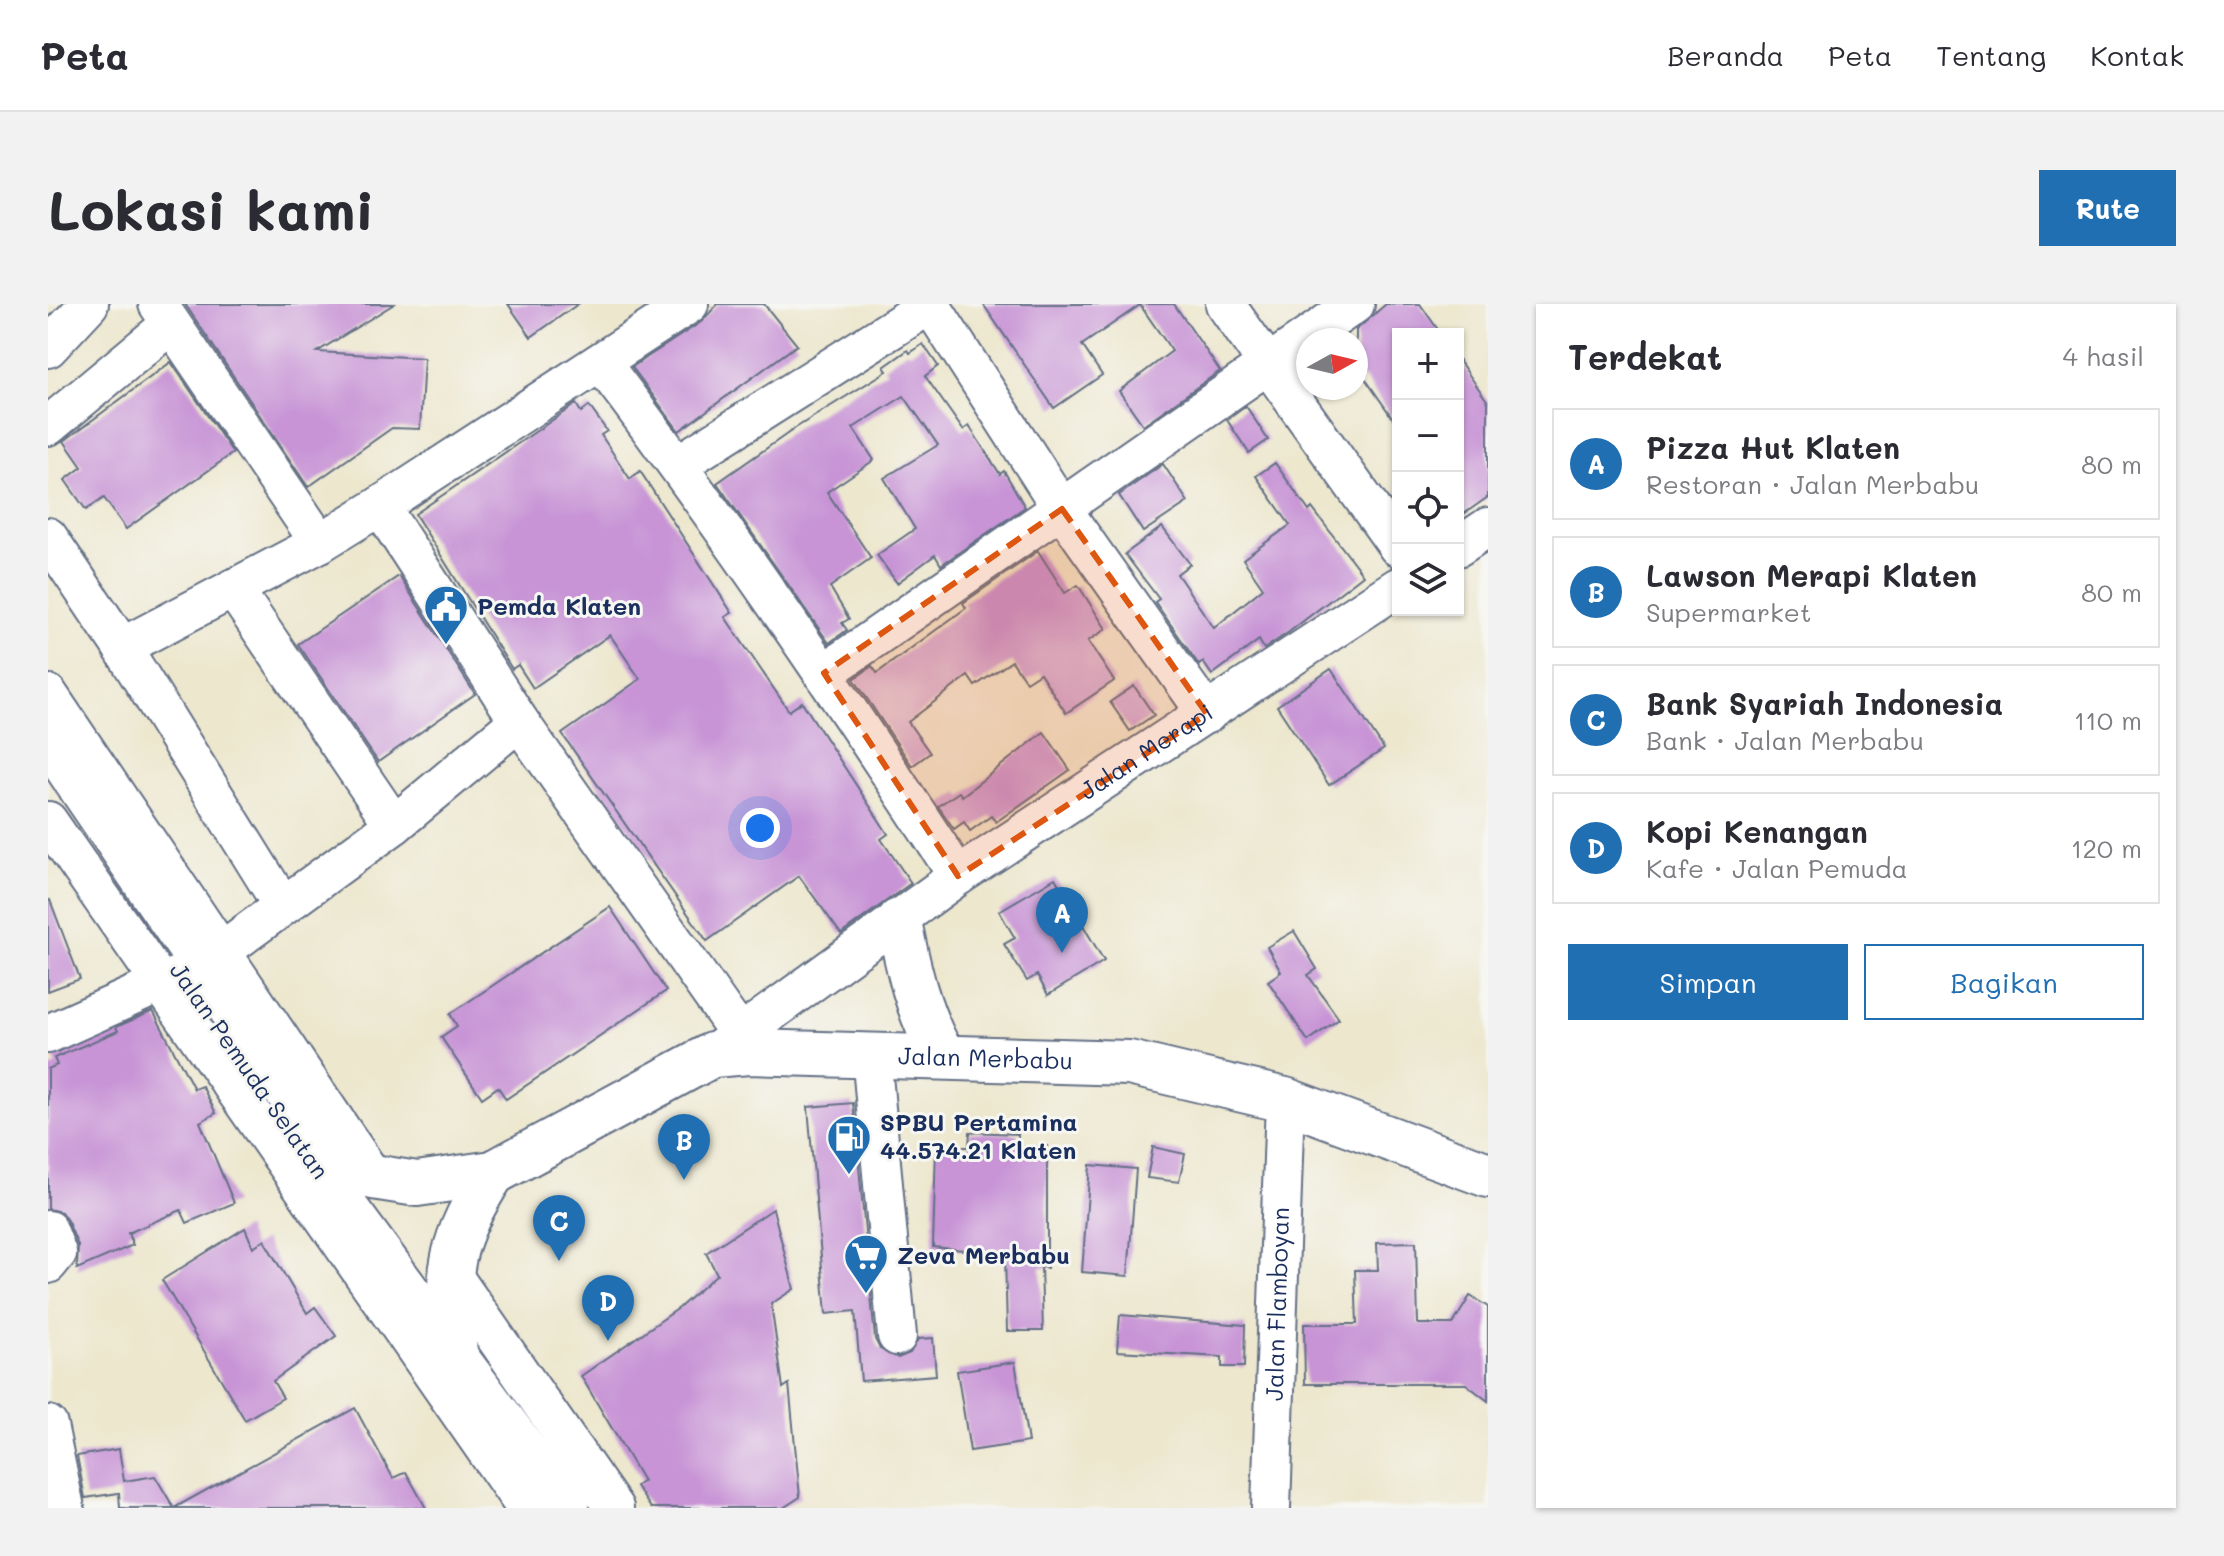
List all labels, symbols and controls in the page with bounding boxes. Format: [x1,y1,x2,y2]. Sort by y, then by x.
text: Peta [40,30,129,80]
text: Beranda [1667,37,1784,73]
text: Peta [1828,37,1892,73]
text: Tentang [1936,37,2046,73]
text: Kontak [2090,37,2184,73]
button: Rute [2039,170,2176,246]
text: Lokasi kami [48,172,374,245]
north arrow [1296,328,1368,400]
map controls [1392,328,1464,616]
button: + [1392,328,1464,400]
text: Terdekat [1568,334,1722,379]
text: 4 hasil [2062,339,2144,373]
button: − [1392,400,1464,472]
text: Pizza Hut Klaten [1646,427,1900,467]
text: A [1587,447,1605,481]
text: 80 m [2081,447,2142,481]
text: Restoran · Jalan Merbabu [1646,467,1979,501]
button: locate [1392,472,1464,544]
button: layers [1392,544,1464,616]
text: Lawson Merapi Klaten [1646,555,1977,595]
text: B [1587,575,1605,609]
text: 80 m [2081,575,2142,609]
public building icon: Pemda Klaten [422,583,470,646]
place label: Pemda Klaten [477,590,641,621]
text: Supermarket [1646,595,1811,629]
text: Bank Syariah Indonesia [1646,683,2003,723]
street label: Jalan Merapi [1073,696,1218,806]
text: C [1586,703,1606,737]
text: 110 m [2074,703,2142,737]
text: Bank · Jalan Merbabu [1646,723,1924,757]
your location [740,808,780,848]
text: Kopi Kenangan [1646,811,1868,851]
text: D [1587,831,1605,865]
text: 120 m [2071,831,2142,865]
text: Kafe · Jalan Pemuda [1646,851,1908,885]
pin: A [1036,887,1088,953]
button: Simpan [1568,944,1848,1020]
button: Bagikan [1864,944,2144,1020]
street label: Jalan Pemuda Selatan [164,956,337,1185]
street label: Jalan Merbabu [898,1039,1073,1075]
place label: SPBU Pertamina 44.574.21 Klaten [880,1106,1077,1165]
fuel station icon: SPBU Pertamina 44.574.21 Klaten [825,1113,873,1176]
pin: B [658,1114,710,1180]
pin: C [533,1195,585,1261]
street label: Jalan Flamboyan [1258,1207,1295,1402]
supermarket icon: Zeva Merbabu [842,1232,890,1295]
place label: Zeva Merbabu [897,1239,1070,1270]
pin: D [582,1275,634,1341]

